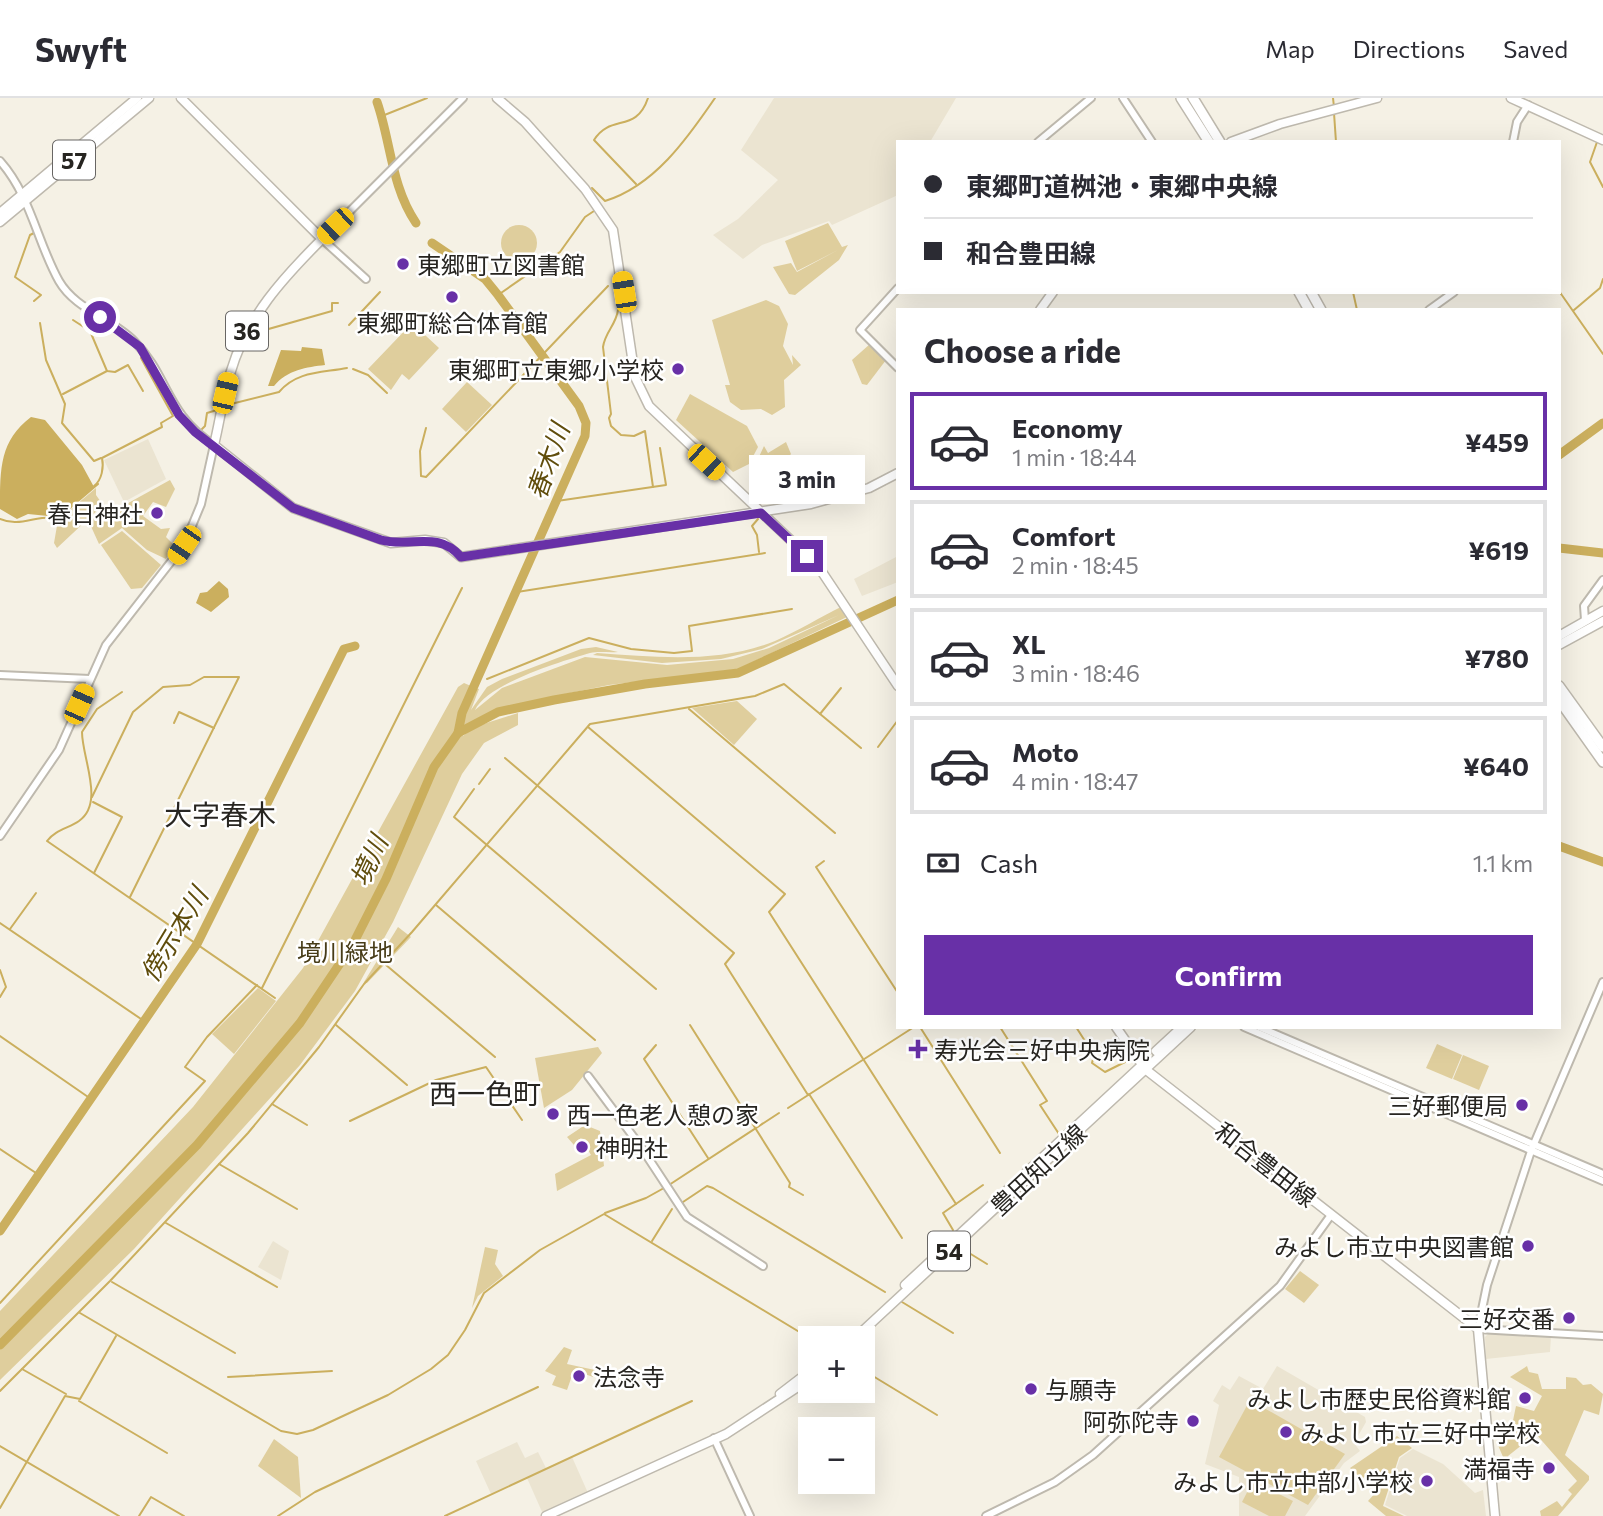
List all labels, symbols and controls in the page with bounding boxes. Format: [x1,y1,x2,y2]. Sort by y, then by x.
text: Swyft [35,28,127,69]
text: Map [1265,34,1315,63]
text: Directions [1353,34,1465,63]
text: Saved [1503,34,1568,63]
road number: 57 [53,141,95,180]
text: 東郷町道桝池・東郷中央線 [966,170,1278,201]
car [313,204,358,248]
text: 和合豊田線 [966,237,1096,268]
place label: 東郷町立図書館 [417,250,585,279]
marker: 東郷町立図書館 [395,256,411,272]
car [611,270,638,314]
marker: 東郷町総合体育館 [444,289,460,305]
route start [84,301,116,333]
place label: 東郷町総合体育館 [356,308,548,337]
road number: 36 [226,312,268,350]
text: Choose a ride [924,330,1121,370]
place label: 東郷町立東郷小学校 [448,355,664,384]
marker: 東郷町立東郷小学校 [670,361,686,377]
car [211,370,240,416]
icon: car [928,410,991,473]
text: Economy [1012,412,1123,443]
water label: 春木川 [520,416,575,503]
text: ¥459 [1465,426,1529,457]
car [684,440,729,484]
text: 1 min · 18:44 [1012,443,1136,471]
callout: 3 min [749,454,865,504]
text: 3 min [778,465,836,493]
place label: 春日神社 [47,499,143,528]
marker: 春日神社 [149,505,165,521]
icon: car [928,518,991,581]
text: Comfort [1012,520,1115,551]
car [164,522,205,568]
text: ¥619 [1469,534,1529,565]
route end [791,540,823,572]
text: 2 min · 18:45 [1012,551,1139,579]
icon: car [928,626,991,689]
text: XL [1012,628,1046,659]
text: ¥780 [1465,642,1529,673]
text: 3 min · 18:46 [1012,659,1140,687]
car [61,681,98,727]
icon: car [928,734,991,797]
text: Moto [1012,736,1079,767]
text: ¥640 [1463,750,1529,781]
text: 4 min · 18:47 [1012,767,1138,795]
district label: 大字春木 [164,797,276,831]
water label: 境川 [343,827,394,890]
icon: cash [924,844,962,882]
text: Cash [980,847,1038,878]
text: 1.1 km [1473,849,1533,877]
water label: 傍示本川 [133,879,215,987]
button: Confirm [924,935,1533,1015]
park label: 境川緑地 [297,937,393,966]
place label: 寿光会三好中央病院 [934,1035,1150,1064]
marker: 寿光会三好中央病院 [908,1039,928,1059]
district label: 西一色町 [429,1076,541,1110]
place label: 三好郵便局 [1388,1091,1508,1120]
marker: 三好郵便局 [1514,1097,1530,1113]
place label: 西一色老人憩の家 [567,1100,759,1129]
marker: 西一色老人憩の家 [545,1106,561,1122]
street label: 和合豊田線 [1210,1116,1322,1212]
street label: 豊田知立線 [984,1117,1092,1221]
place label: 神明社 [596,1133,668,1162]
marker: 神明社 [574,1139,590,1155]
road number: 54 [928,1232,970,1270]
place label: みよし市立中央図書館 [1274,1232,1514,1261]
marker: みよし市立中央図書館 [1520,1238,1536,1254]
place label: 三好交番 [1459,1304,1555,1333]
marker: 三好交番 [1561,1310,1577,1326]
map controls [798,1326,875,1494]
button: + [798,1326,875,1403]
place label: 法念寺 [593,1362,665,1391]
marker: 法念寺 [571,1368,587,1384]
place label: 与願寺 [1045,1375,1117,1404]
marker: 与願寺 [1023,1381,1039,1397]
place label: みよし市歴史民俗資料館 [1247,1384,1511,1413]
marker: みよし市歴史民俗資料館 [1517,1390,1533,1406]
place label: 阿弥陀寺 [1083,1407,1179,1436]
marker: 阿弥陀寺 [1185,1413,1201,1429]
button: − [798,1417,875,1494]
place label: みよし市立三好中学校 [1300,1418,1540,1447]
marker: みよし市立三好中学校 [1278,1424,1294,1440]
place label: 満福寺 [1463,1454,1535,1483]
marker: 満福寺 [1541,1460,1557,1476]
place label: みよし市立中部小学校 [1173,1467,1413,1496]
marker: みよし市立中部小学校 [1419,1473,1435,1489]

